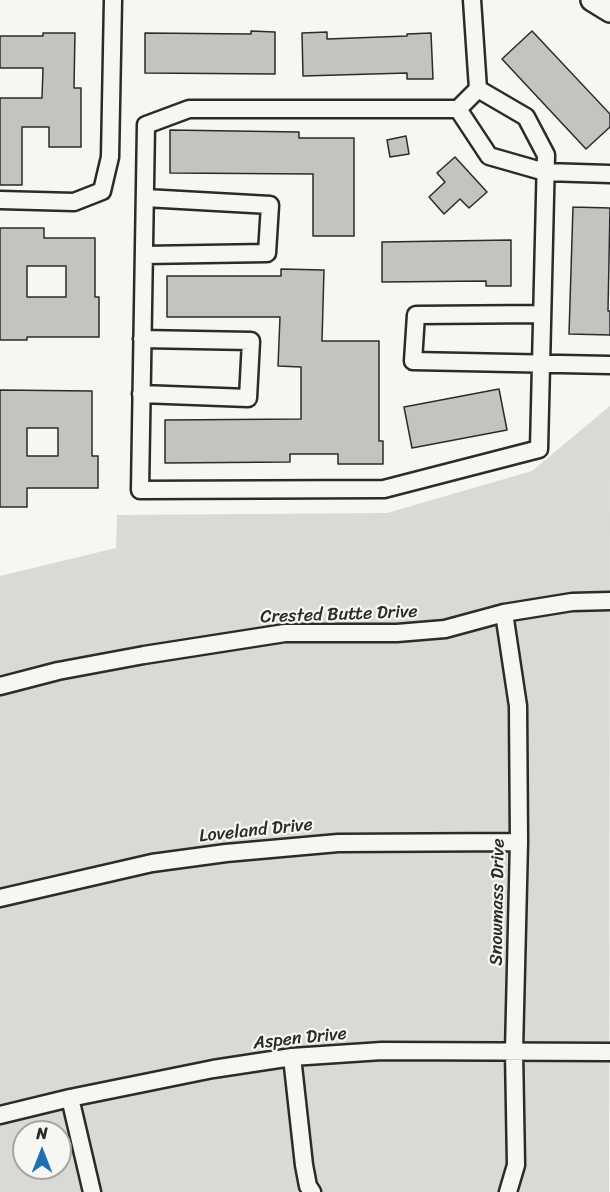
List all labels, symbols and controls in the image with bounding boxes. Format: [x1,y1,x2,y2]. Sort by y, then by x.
street label: Crested Butte Drive [260,601,418,629]
street label: Loveland Drive [198,814,314,848]
street label: Snowmass Drive [486,838,510,966]
street label: Aspen Drive [252,1023,348,1055]
text: N [36,1119,48,1148]
north arrow [12,1120,72,1180]

